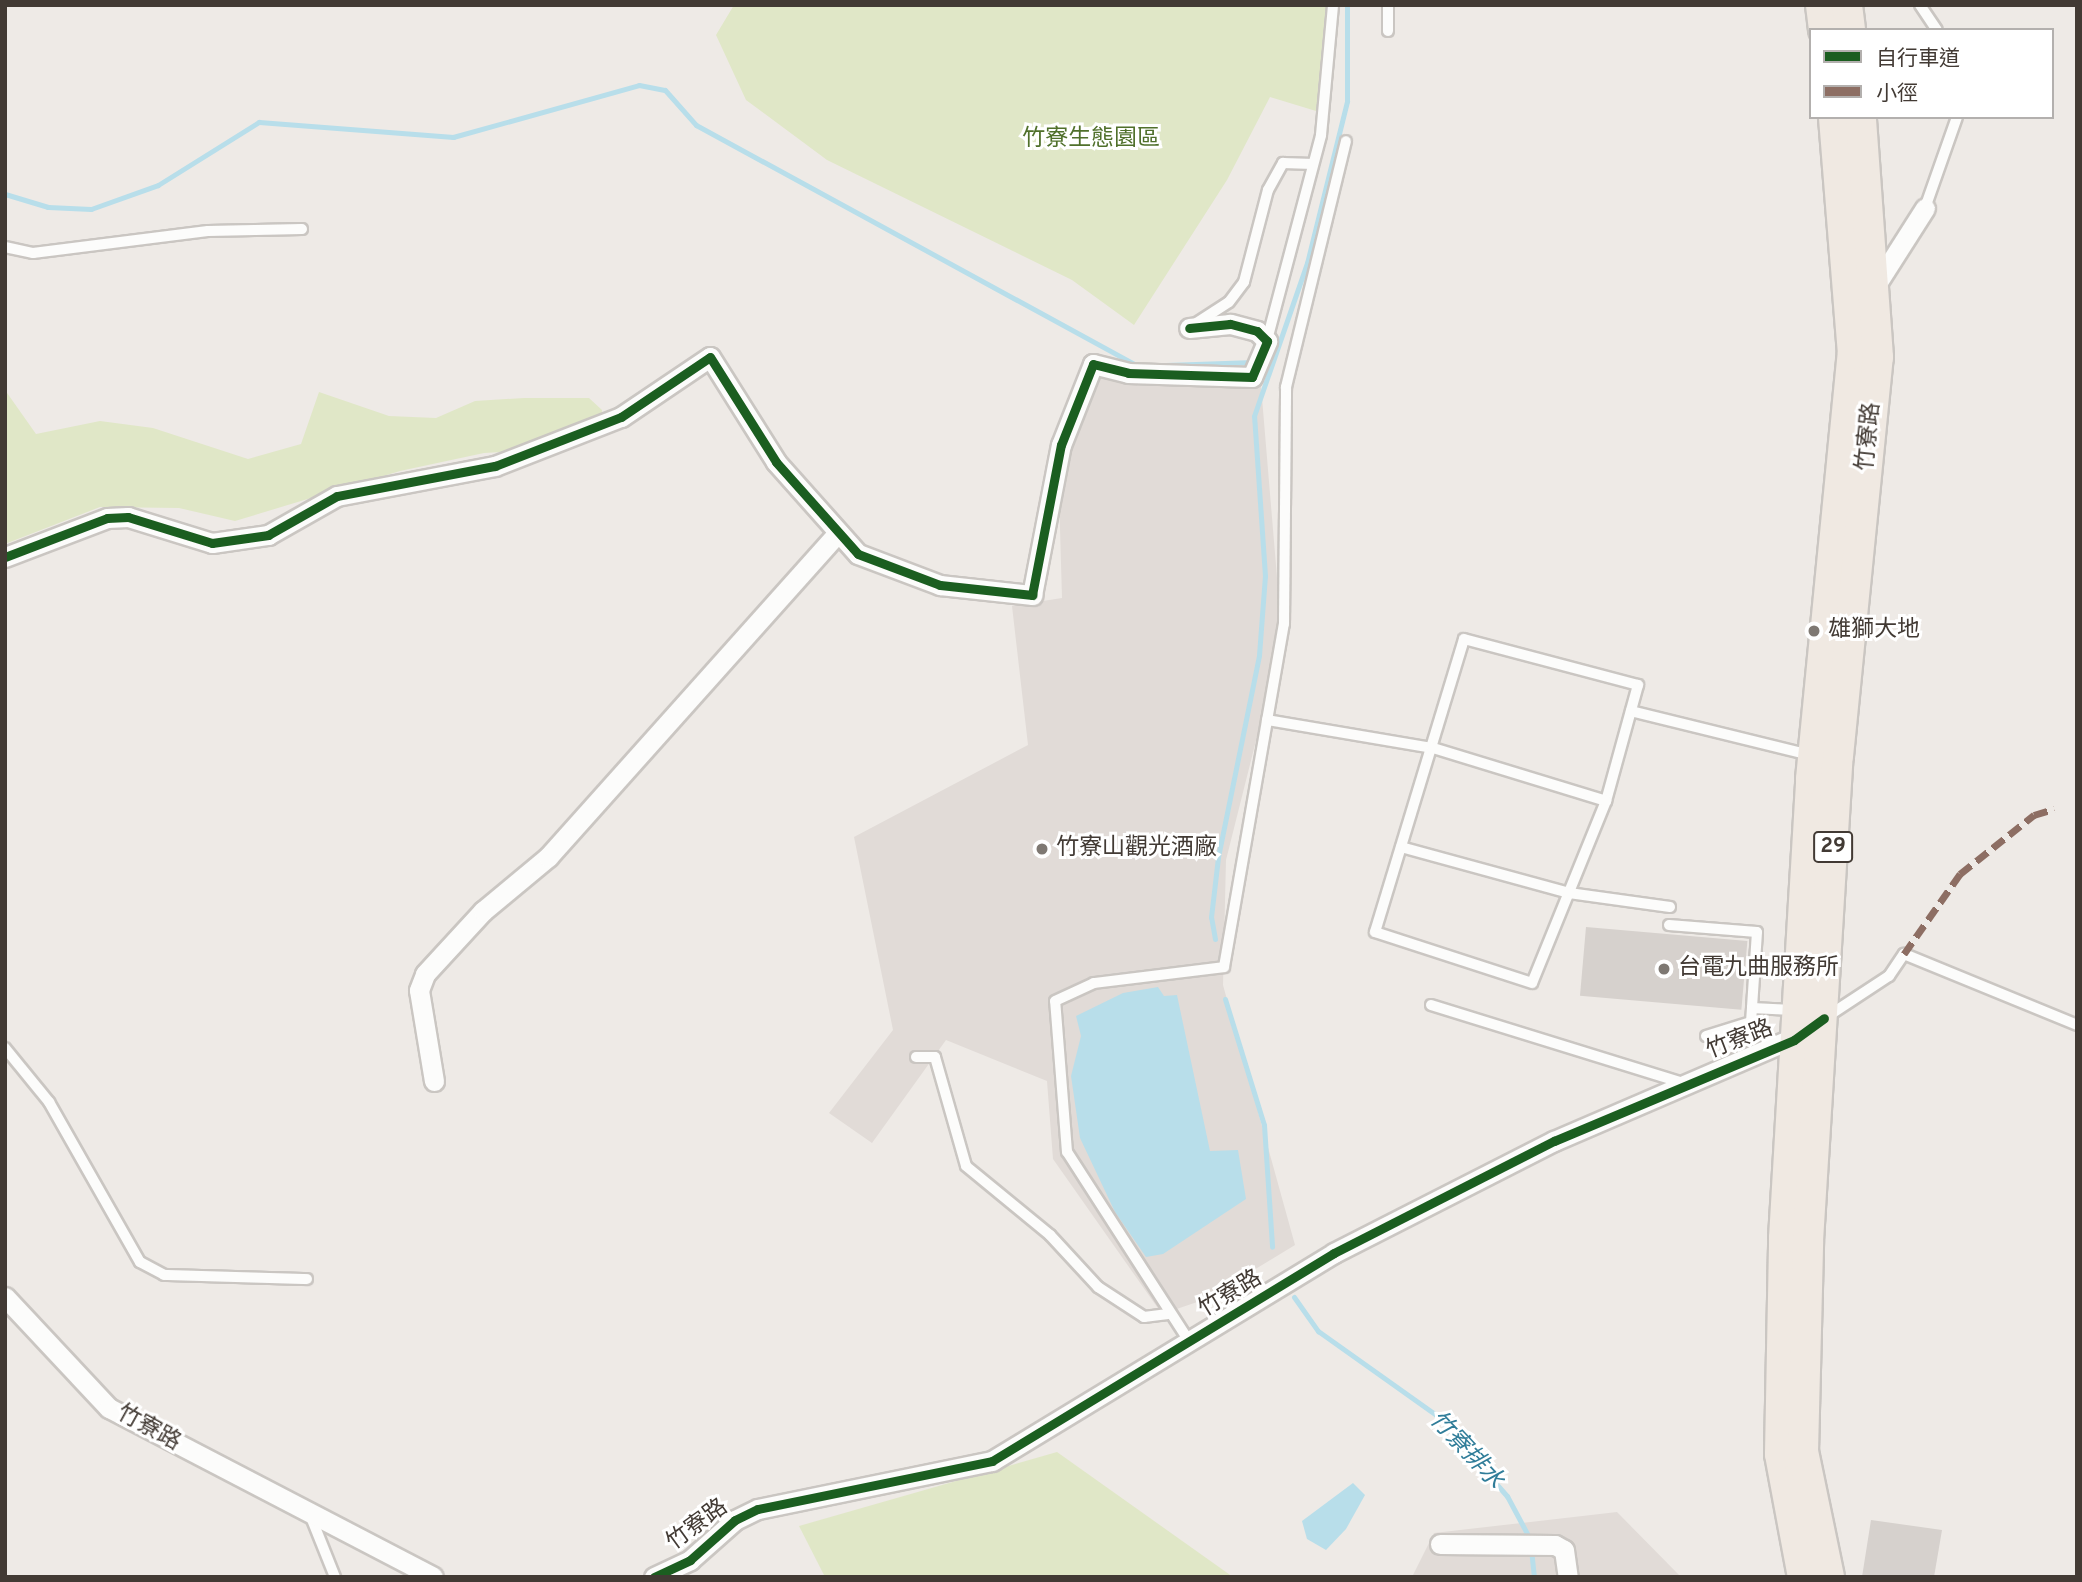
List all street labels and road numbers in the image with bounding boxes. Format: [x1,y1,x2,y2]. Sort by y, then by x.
street label: 竹寮路 [1853,401,1887,473]
road number: 29 [1812,830,1854,864]
street label: 竹寮路 [1703,1016,1777,1066]
street label: 竹寮路 [1194,1265,1268,1325]
street label: 竹寮路 [111,1400,185,1458]
street label: 竹寮路 [662,1495,734,1557]

